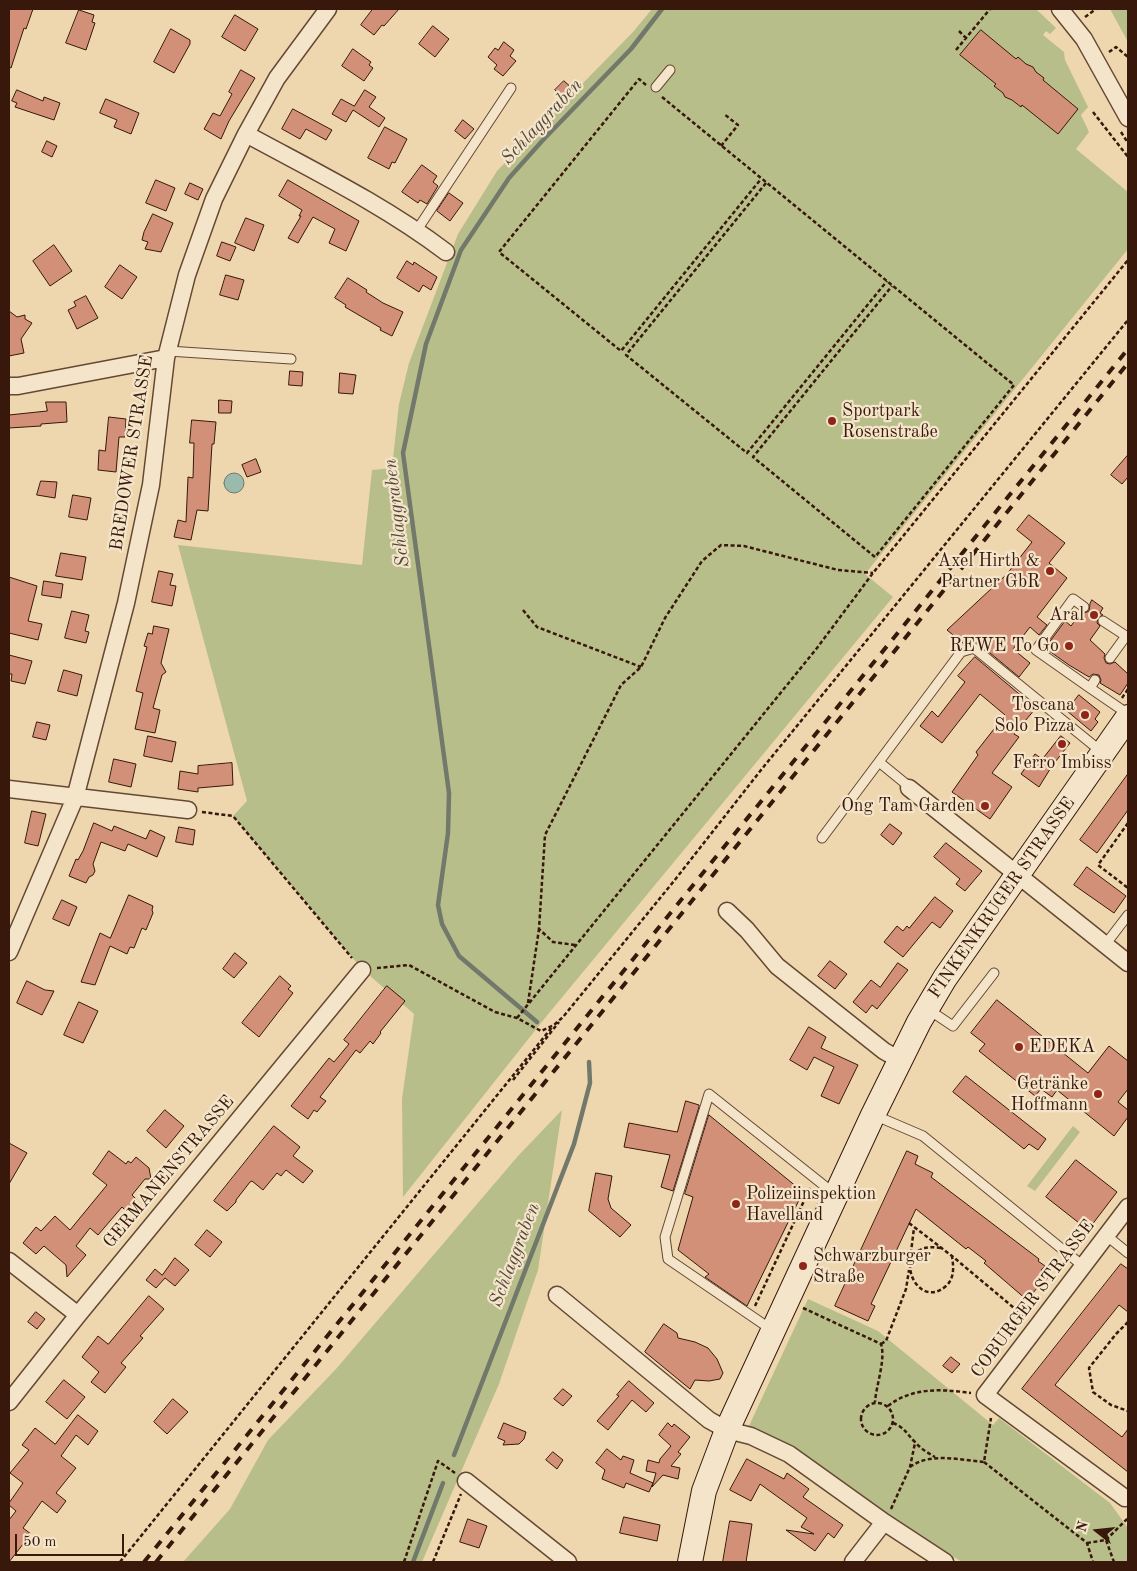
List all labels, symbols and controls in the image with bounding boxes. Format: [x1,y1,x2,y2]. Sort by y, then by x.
water label: Schlaggraben [496,74,588,170]
street label: BREDOWER STRASSE [106,354,158,552]
place label: Sportpark Rosenstraße [842,400,938,442]
marker: Sportpark Rosenstraße [826,415,838,427]
water label: Schlaggraben [379,457,415,569]
place label: Axel Hirth & Partner GbR [937,550,1040,592]
marker: Axel Hirth & Partner GbR [1044,565,1056,577]
place label: Aral [1049,604,1084,626]
marker: Aral [1088,609,1100,621]
place label: REWE To Go [950,635,1059,657]
marker: REWE To Go [1063,640,1075,652]
place label: Toscana Solo Pizza [994,694,1075,736]
marker: Toscana Solo Pizza [1079,709,1091,721]
marker: Ferro Imbiss [1056,738,1068,750]
place label: Ferro Imbiss [1013,752,1111,774]
street label: FINKENKRUGER STRASSE [924,793,1080,1003]
place label: Ong Tam Garden [841,795,975,817]
marker: Ong Tam Garden [979,800,991,812]
place label: EDEKA [1029,1036,1095,1058]
marker: EDEKA [1013,1041,1025,1053]
place label: Getränke Hoffmann [1010,1073,1088,1116]
marker: Getränke Hoffmann [1092,1088,1104,1100]
street label: GERMANENSTRASSE [99,1091,239,1253]
place label: Polizeiinspektion Havelland [746,1183,876,1226]
marker: Polizeiinspektion Havelland [730,1198,742,1210]
water label: Schlaggraben [485,1200,545,1310]
street label: COBURGER STRASSE [967,1216,1099,1382]
place label: Schwarzburger Straße [813,1245,931,1288]
marker: Schwarzburger Straße [797,1260,809,1272]
north arrow [1072,1506,1122,1556]
text: N [1074,1520,1091,1534]
scale bar [18,1524,126,1556]
text: 50 m [23,1535,57,1550]

